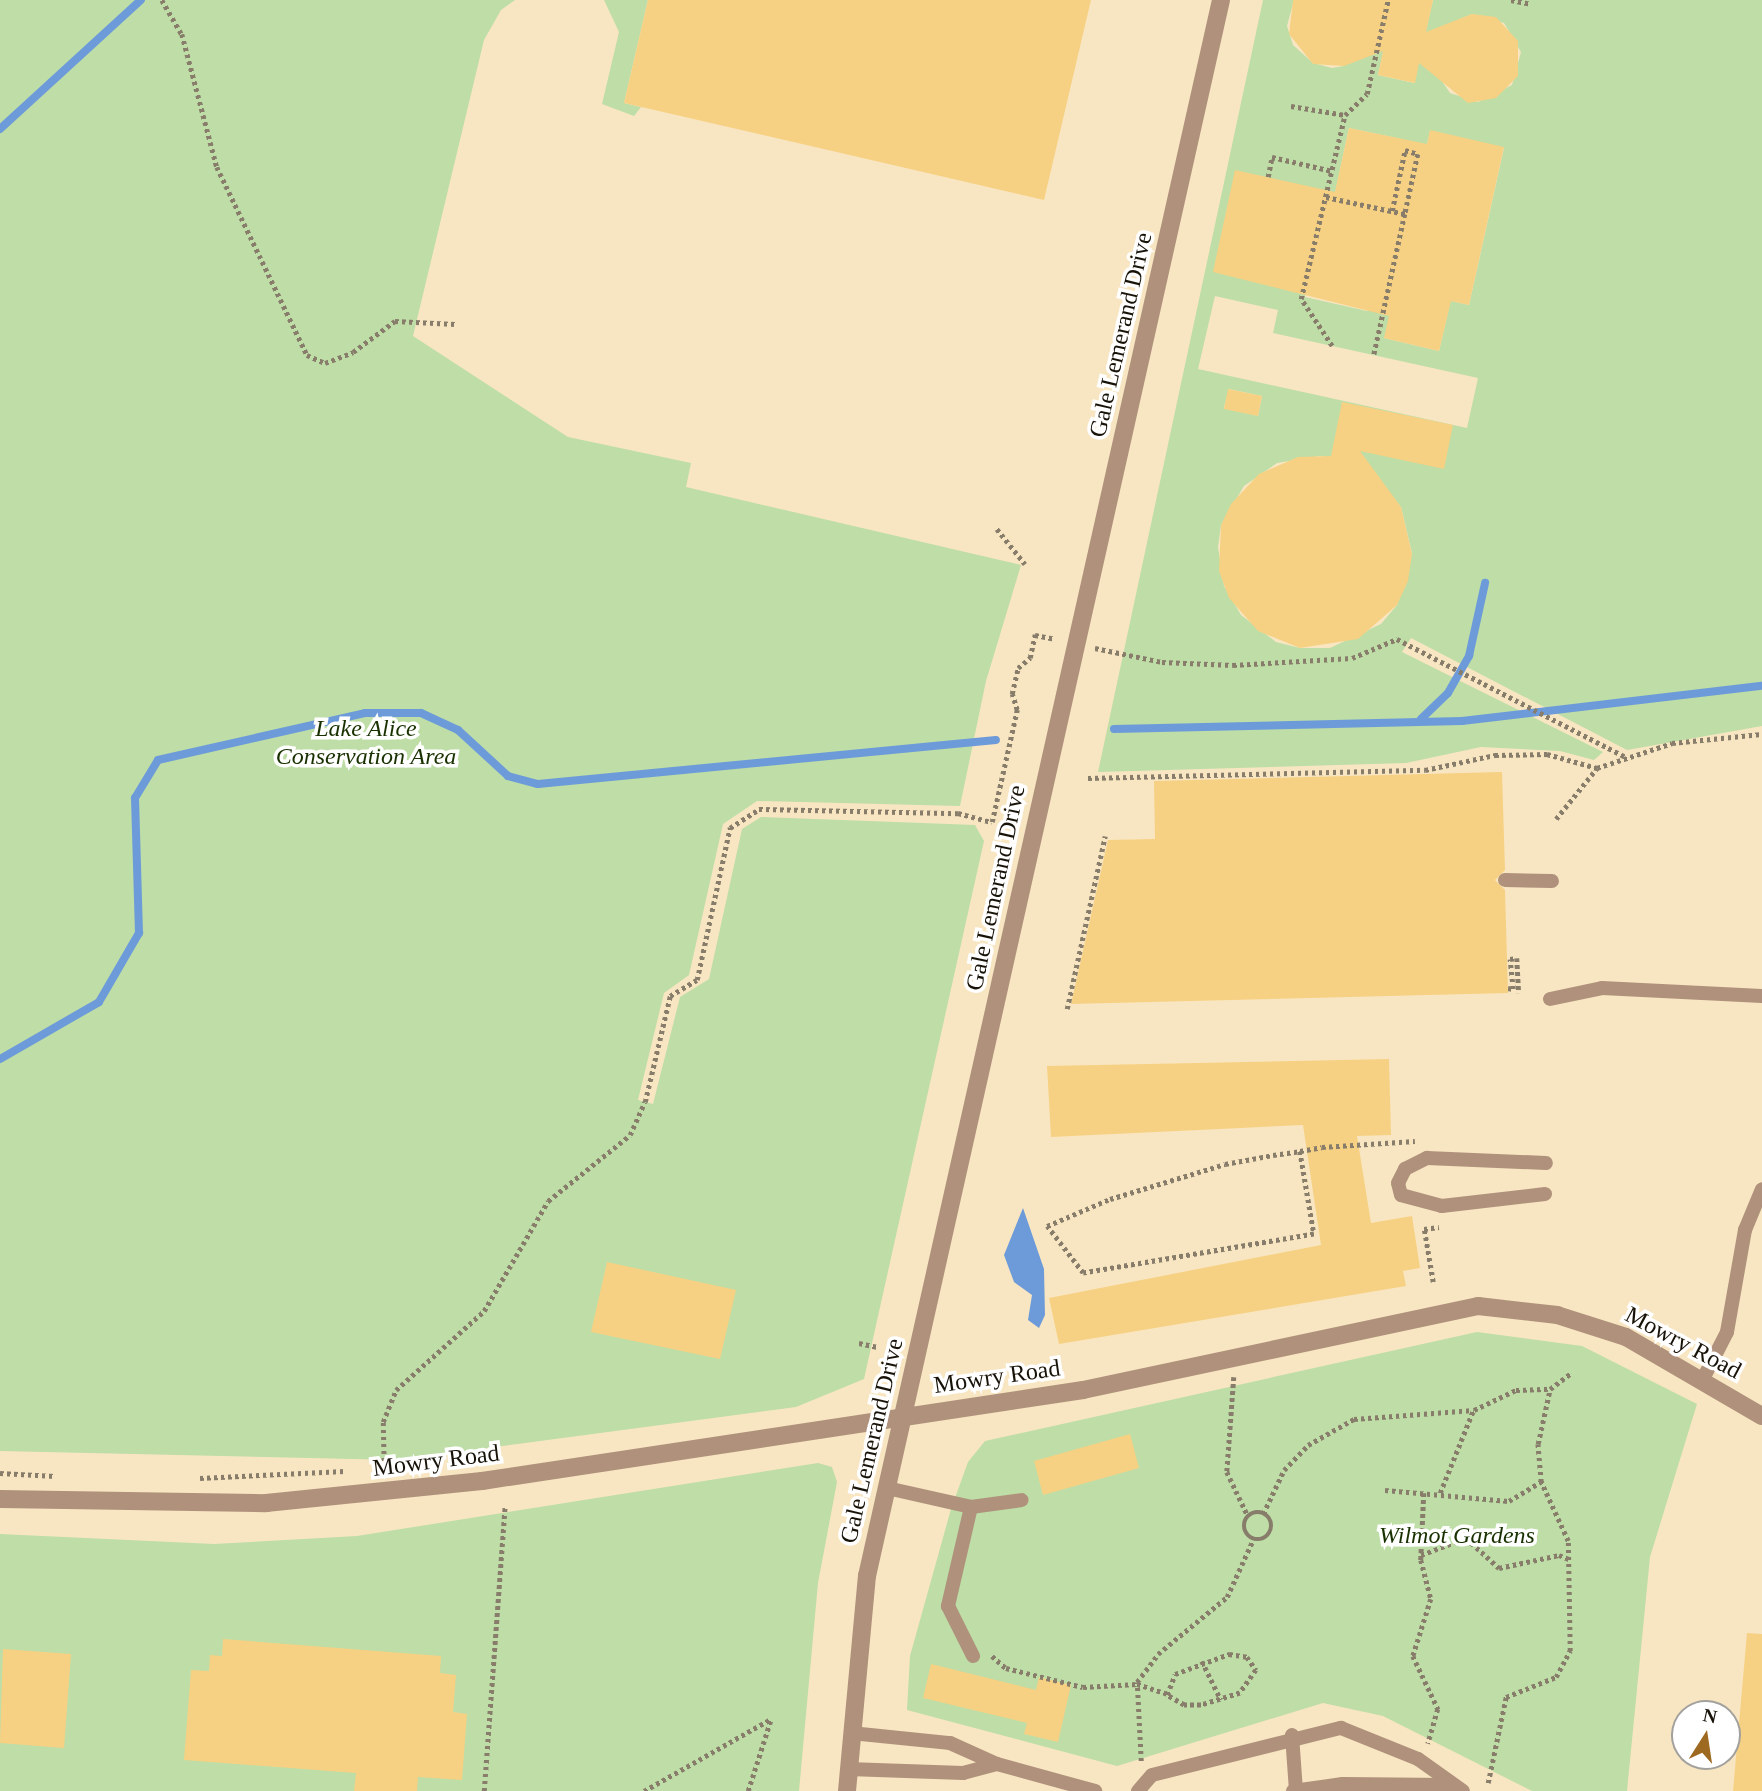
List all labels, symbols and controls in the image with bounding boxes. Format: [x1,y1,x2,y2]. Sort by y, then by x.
street label: Gale Lemerand Drive [1083,230,1159,440]
park label: Lake Alice Conservation Area [275,715,457,771]
street label: Gale Lemerand Drive [960,783,1032,993]
street label: Mowry Road [1620,1300,1746,1386]
street label: Gale Lemerand Drive [834,1336,910,1546]
street label: Mowry Road [932,1354,1062,1400]
street label: Mowry Road [371,1439,501,1483]
park label: Wilmot Gardens [1379,1522,1535,1550]
north arrow [1671,1700,1741,1770]
text: N [1701,1704,1719,1728]

